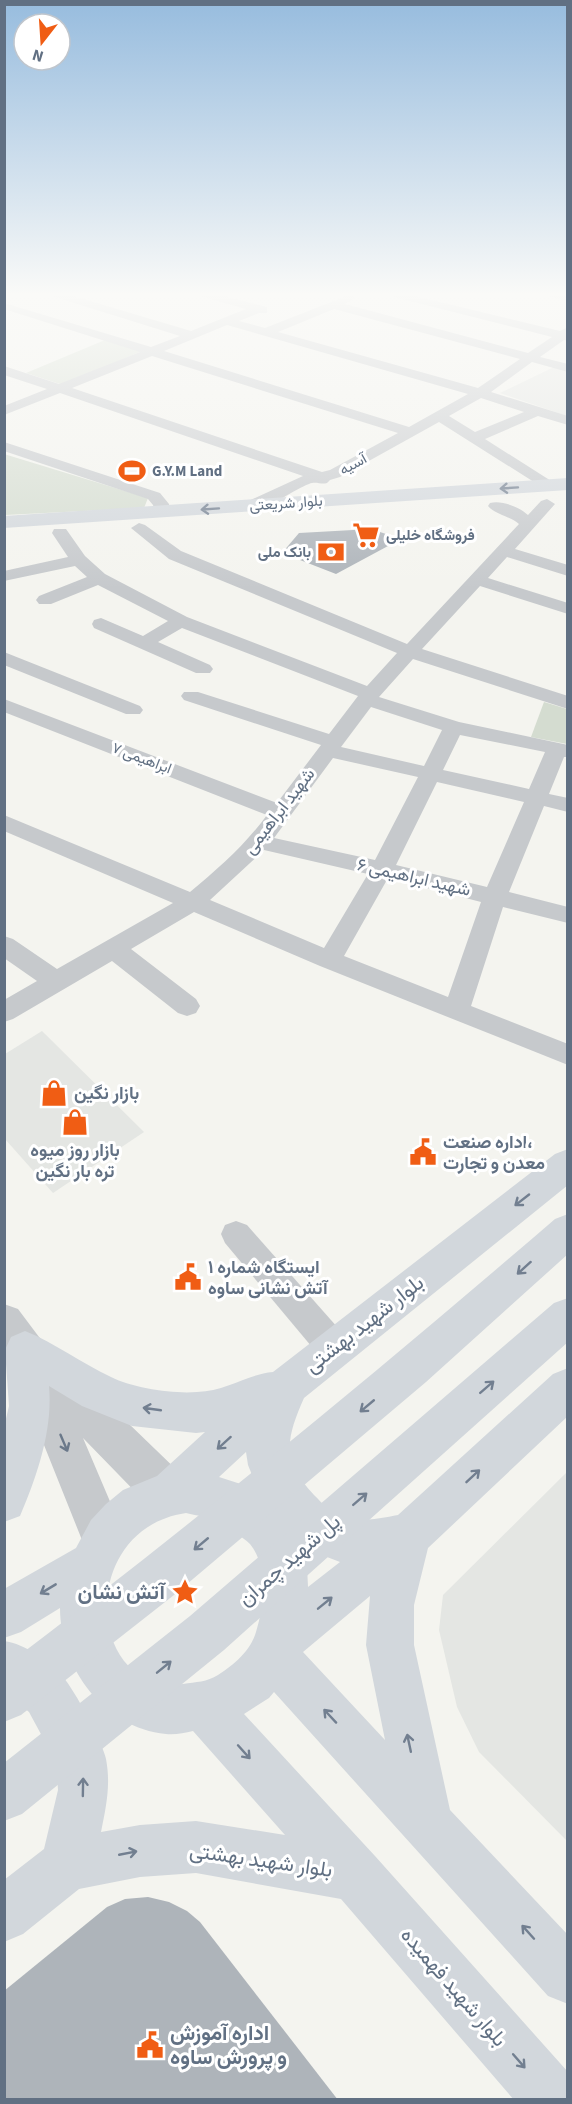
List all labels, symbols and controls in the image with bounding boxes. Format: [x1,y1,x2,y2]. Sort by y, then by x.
north arrow [12,12,72,72]
text: N [30,43,46,67]
street label: آسیه [336,448,372,481]
sports icon: G.Y.M Land [117,456,147,486]
place label: G.Y.M Land [152,461,222,482]
one-way arrow [500,483,520,494]
street label: بلوار شریعتی [249,490,323,517]
one-way arrow [200,503,220,514]
supermarket icon: فروشگاه خلیلی [351,520,381,550]
place label: فروشگاه خلیلی [386,525,475,546]
bank icon: بانک ملی [316,537,346,567]
place label: بانک ملی [258,542,311,563]
street label: ابراهیمی ۷ [109,737,175,779]
street label: شهید ابراهیمی [238,763,321,860]
street label: شهید ابراهیمی ۶ [355,852,473,903]
shop icon: بازار نگین [39,1078,69,1108]
place label: بازار نگین [74,1081,139,1106]
shop icon: بازار روز میوه تره بار نگین [60,1107,90,1137]
place label: اداره صنعت، معدن و تجارت [443,1130,545,1176]
public building icon: اداره صنعت، معدن و تجارت [408,1137,438,1167]
place label: بازار روز میوه تره بار نگین [30,1138,120,1184]
one-way arrow [514,1194,530,1207]
place label: ایستگاه شماره ۱ آتش نشانی ساوه [208,1255,329,1301]
one-way arrow [517,1261,532,1275]
public building icon: ایستگاه شماره ۱ آتش نشانی ساوه [173,1262,203,1292]
street label: بلوار شهید بهشتی [298,1268,430,1380]
one-way arrow [479,1380,494,1394]
one-way arrow [359,1399,375,1412]
one-way arrow [143,1403,163,1414]
one-way arrow [59,1433,70,1451]
one-way arrow [217,1436,232,1450]
one-way arrow [465,1469,480,1483]
one-way arrow [352,1492,367,1506]
street label: پل شهید چمران [231,1507,347,1613]
one-way arrow [193,1537,209,1550]
place label: آتش نشان [78,1577,167,1607]
place icon: آتش نشان [170,1577,200,1607]
one-way arrow [40,1584,57,1596]
one-way arrow [317,1596,333,1609]
one-way arrow [156,1660,171,1674]
one-way arrow [323,1709,337,1724]
one-way arrow [403,1734,415,1753]
one-way arrow [237,1744,251,1759]
one-way arrow [77,1778,88,1797]
street label: بلوار شهید بهشتی [188,1835,334,1885]
one-way arrow [118,1847,138,1858]
street label: بلوار شهید فهمیده [394,1921,514,2053]
one-way arrow [521,1925,535,1940]
place label: اداره آموزش و پرورش ساوه [170,2018,287,2072]
public building icon: اداره آموزش و پرورش ساوه [135,2030,165,2060]
one-way arrow [512,2053,526,2068]

